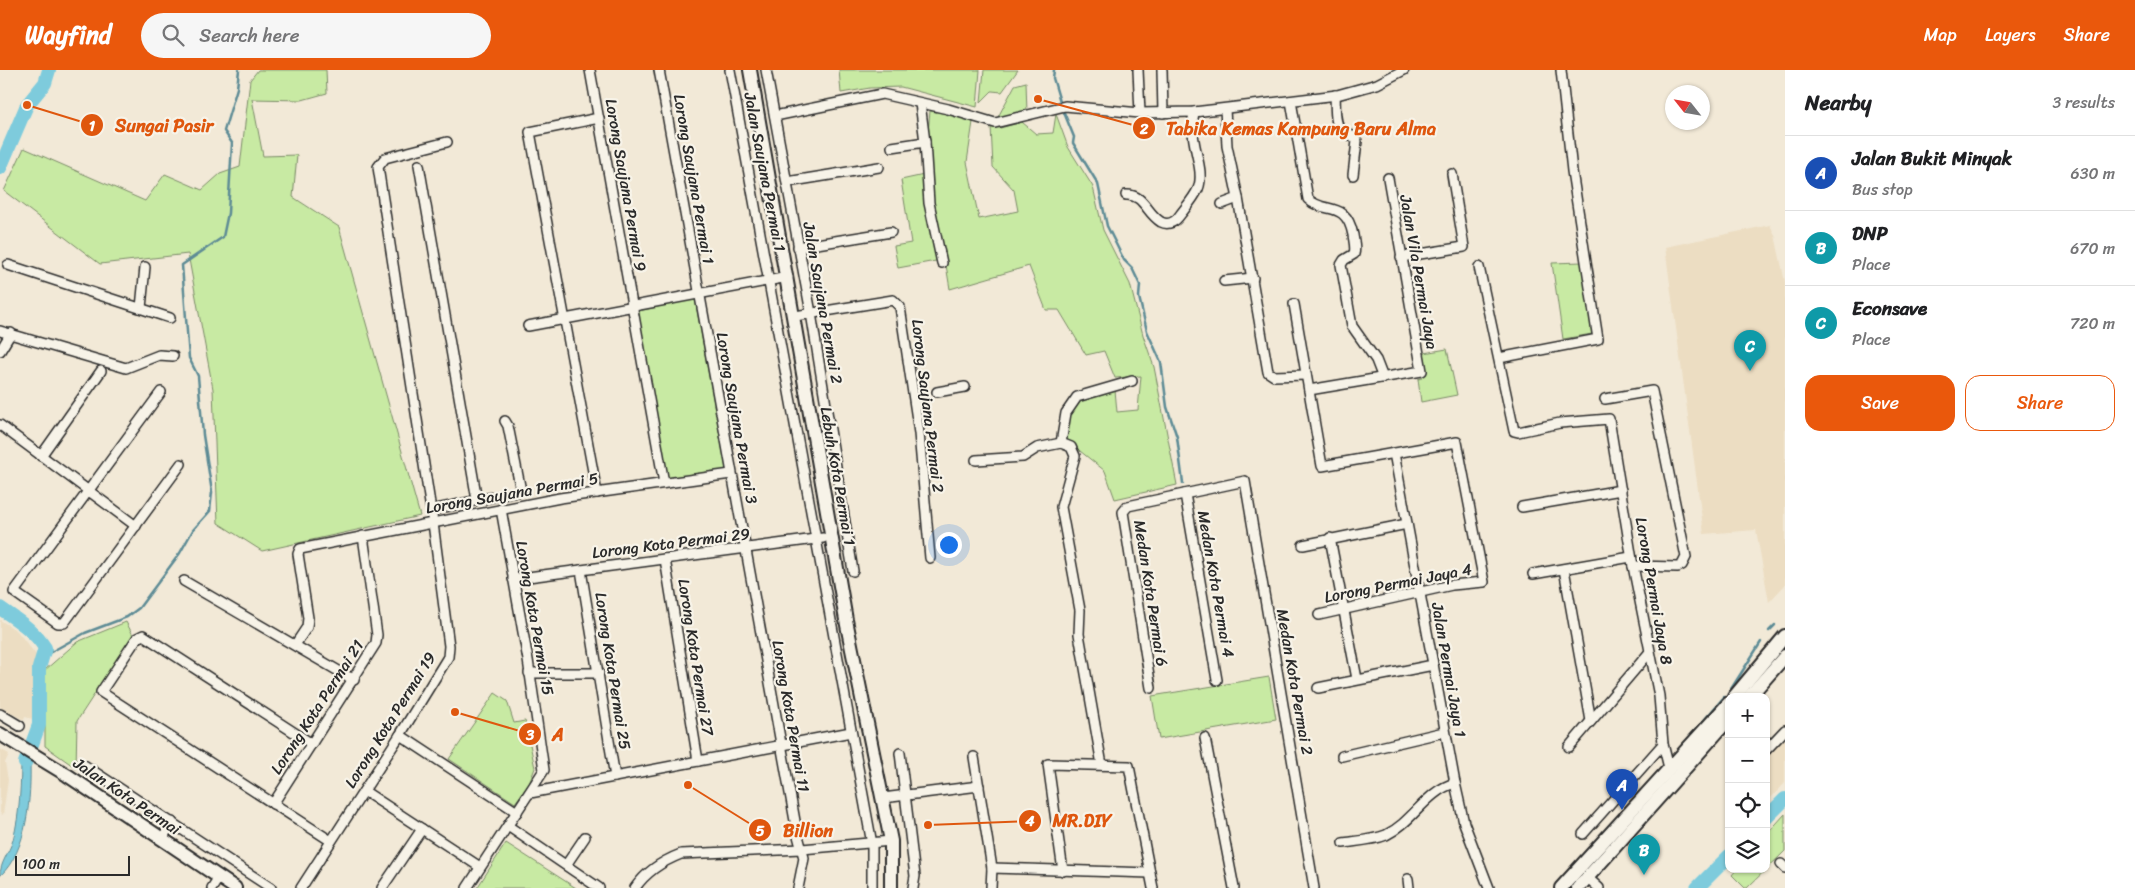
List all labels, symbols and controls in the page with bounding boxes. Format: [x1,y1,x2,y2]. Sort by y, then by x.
search box [141,13,491,58]
text: Wayfind [25,14,111,56]
text: Search here [199,19,299,52]
text: Map [1924,19,1957,51]
text: Layers [1985,19,2036,51]
text: Share [2064,19,2110,51]
icon: search [159,21,187,49]
text: Nearby [1805,84,1871,122]
north arrow [1665,85,1710,130]
text: 3 results [2052,88,2115,117]
street label: Jalan Saujana Permai 1 [735,89,795,254]
street label: Lorong Saujana Permai 1 [665,92,723,266]
street label: Lorong Saujana Permai 9 [597,96,656,274]
callout: Sungai Pasir [80,109,224,142]
text: Sungai Pasir [114,110,215,142]
callout: Tabika Kemas Kampung Baru Alma [1131,112,1446,145]
text: 1 [89,113,96,139]
text: Tabika Kemas Kampung Baru Alma [1166,113,1436,145]
text: 2 [1139,116,1149,142]
text: Jalan Bukit Minyak [1852,142,2012,175]
text: A [1816,159,1826,188]
text: 630 m [2071,159,2115,188]
text: Bus stop [1852,175,1913,204]
street label: Jalan Vila Permai Jaya [1391,192,1447,351]
text: DNP [1852,217,1888,250]
street label: Jalan Saujana Permai 2 [794,219,851,386]
text: B [1816,234,1826,263]
text: 670 m [2070,234,2115,263]
text: Place [1852,250,1891,279]
text: Econsave [1852,292,1927,325]
text: C [1816,309,1826,338]
text: 720 m [2070,309,2115,338]
street label: Lorong Saujana Permai 2 [903,318,953,494]
text: Place [1852,325,1891,354]
street label: Lorong Saujana Permai 3 [708,330,766,506]
pin: C [1734,330,1766,371]
button: Save [1805,375,1955,431]
button: Share [1965,375,2115,431]
street label: Lebuh Kota Permai 1 [812,404,865,548]
street label: Lorong Saujana Permai 5 [423,463,601,522]
street label: Medan Kota Permai 4 [1189,508,1243,660]
street label: Lorong Permai Jaya 8 [1627,515,1681,667]
street label: Medan Kota Permai 6 [1125,518,1177,668]
street label: Lorong Kota Permai 29 [590,519,752,567]
your location [936,532,962,558]
street label: Lorong Kota Permai 15 [507,538,563,698]
street label: Lorong Permai Jaya 4 [1322,554,1474,612]
street label: Lorong Kota Permai 27 [669,577,723,738]
street label: Lorong Kota Permai 25 [586,590,640,752]
street label: Jalan Permai Jaya 1 [1423,599,1475,740]
street label: Medan Kota Permai 2 [1268,607,1322,757]
street label: Lorong Kota Permai 21 [262,634,372,780]
street label: Lorong Kota Permai 11 [763,638,819,794]
street label: Lorong Kota Permai 19 [336,646,444,794]
map controls [1725,693,1770,873]
button: + [1725,693,1770,738]
callout: A [517,718,574,751]
text: A [551,719,564,751]
text: 3 [525,722,535,748]
button: − [1725,738,1770,783]
street label: Jalan Kota Permai [66,748,187,843]
pin: A [1606,769,1638,810]
button: locate [1725,783,1770,828]
callout: MR.DIY [1017,805,1121,838]
text: MR.DIY [1052,805,1113,837]
text: 4 [1024,808,1035,834]
callout: Billion [748,814,843,847]
text: Billion [783,815,833,847]
text: 5 [755,818,765,844]
button: layers [1725,828,1770,873]
pin: B [1628,834,1660,875]
text: 100 m [22,852,60,877]
scale bar [15,853,130,876]

